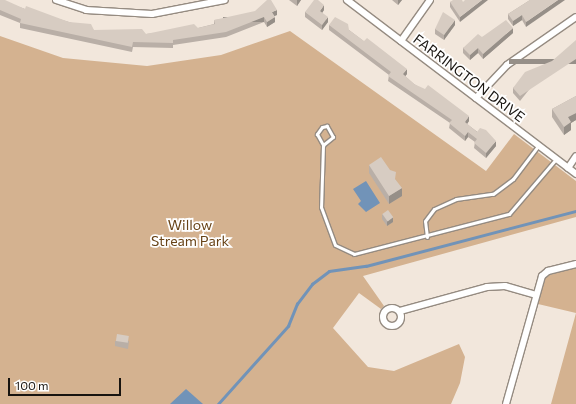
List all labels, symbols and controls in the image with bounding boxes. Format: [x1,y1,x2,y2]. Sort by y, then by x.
street label: FARRINGTON DRIVE [410,31,528,125]
park label: Willow Stream Park [151,217,229,250]
scale bar [10,370,123,396]
text: 100 m [15,378,49,392]

